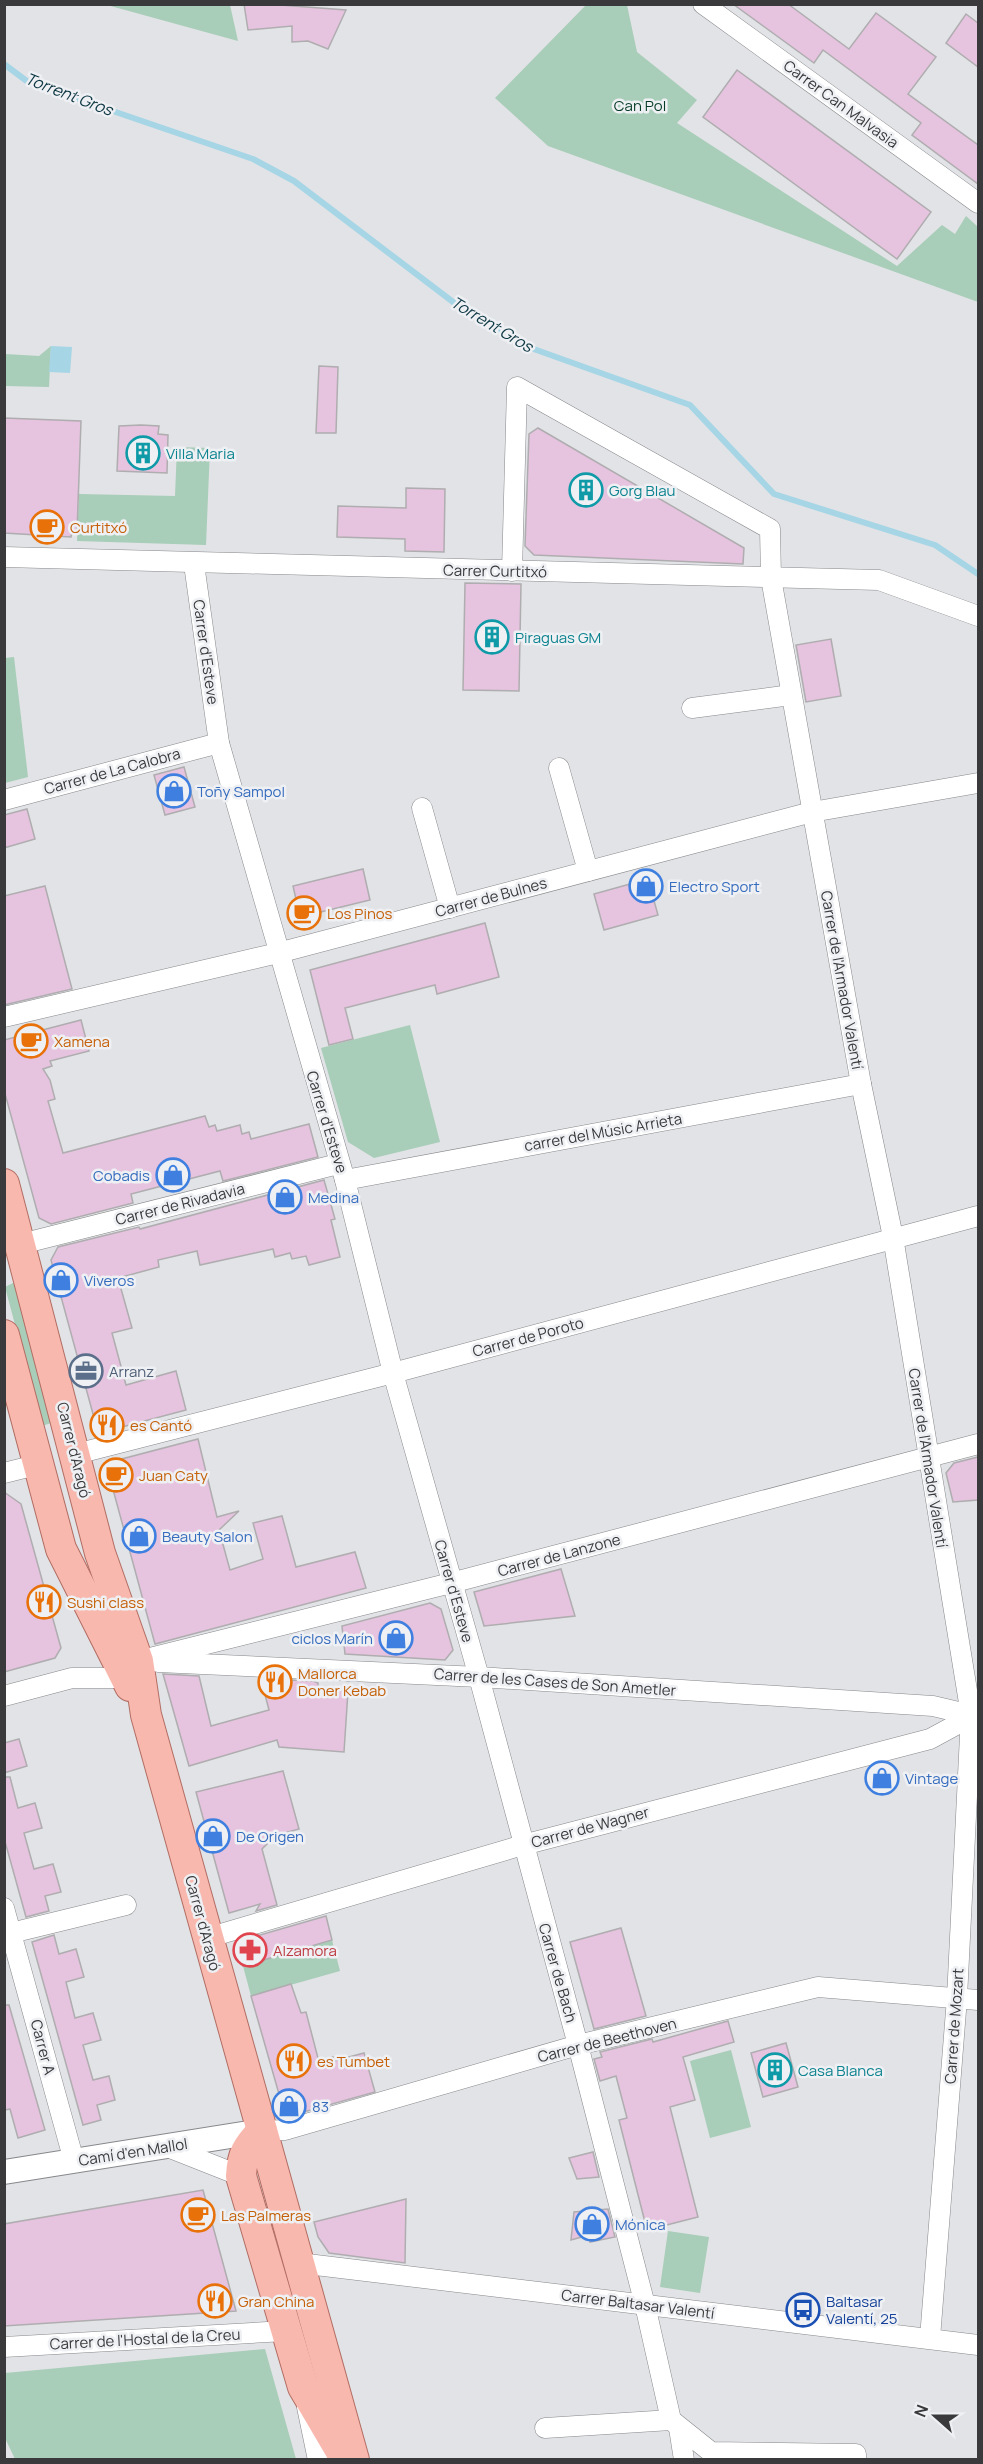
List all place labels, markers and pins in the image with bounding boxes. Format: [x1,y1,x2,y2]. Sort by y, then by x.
building icon: Villa Maria [125,435,161,471]
place label: Villa Maria [166,443,235,464]
building icon: Gorg Blau [568,472,604,508]
place label: Gorg Blau [609,480,675,501]
cafe icon: Curtitxó [29,509,65,545]
place label: Curtitxó [70,517,127,538]
building icon: Piraguas GM [474,619,510,655]
place label: Piraguas GM [515,627,601,648]
shop icon: Toñy Sampol [156,773,192,809]
place label: Toñy Sampol [197,781,285,802]
shop icon: Electro Sport [628,868,664,904]
place label: Electro Sport [669,876,760,897]
cafe icon: Los Pinos [286,895,322,931]
place label: Los Pinos [327,903,393,924]
cafe icon: Xamena [13,1023,49,1059]
place label: Xamena [54,1031,110,1052]
shop icon: Cobadis [155,1157,191,1193]
place label: Cobadis [93,1165,150,1186]
shop icon: Medina [267,1179,303,1215]
place label: Medina [308,1187,359,1208]
shop icon: Viveros [43,1262,79,1298]
place label: Viveros [84,1270,134,1291]
office icon: Arranz [68,1353,104,1389]
place label: Arranz [109,1361,154,1382]
restaurant icon: es Cantó [89,1407,125,1443]
place label: es Cantó [130,1415,192,1436]
cafe icon: Juan Caty [98,1457,134,1493]
place label: Juan Caty [139,1465,208,1486]
shop icon: Beauty Salon [121,1518,157,1554]
place label: Beauty Salon [162,1526,253,1547]
restaurant icon: Sushi class [26,1584,62,1620]
place label: Sushi class [67,1592,144,1613]
shop icon: ciclos Marín [378,1620,414,1656]
place label: ciclos Marín [291,1628,373,1649]
place label: Mallorca Doner Kebab [298,1663,386,1701]
restaurant icon: Mallorca Doner Kebab [257,1664,293,1700]
shop icon: Vintage [864,1760,900,1796]
place label: Vintage [905,1768,958,1789]
shop icon: De Origen [195,1818,231,1854]
place label: De Origen [236,1826,304,1847]
pharmacy icon: Alzamora [232,1932,268,1968]
place label: Alzamora [273,1940,337,1961]
restaurant icon: es Tumbet [276,2043,312,2079]
place label: es Tumbet [317,2051,390,2072]
building icon: Casa Blanca [757,2052,793,2088]
place label: Casa Blanca [798,2060,883,2081]
shop icon: 83 [271,2088,307,2124]
place label: 83 [312,2096,329,2117]
cafe icon: Las Palmeras [180,2197,216,2233]
place label: Las Palmeras [221,2205,311,2226]
shop icon: Mónica [574,2206,610,2242]
place label: Mónica [615,2214,665,2235]
restaurant icon: Gran China [197,2283,233,2319]
place label: Gran China [238,2291,314,2312]
place label: Baltasar Valentí, 25 [826,2291,897,2329]
bus stop icon: Baltasar Valentí, 25 [785,2292,821,2328]

